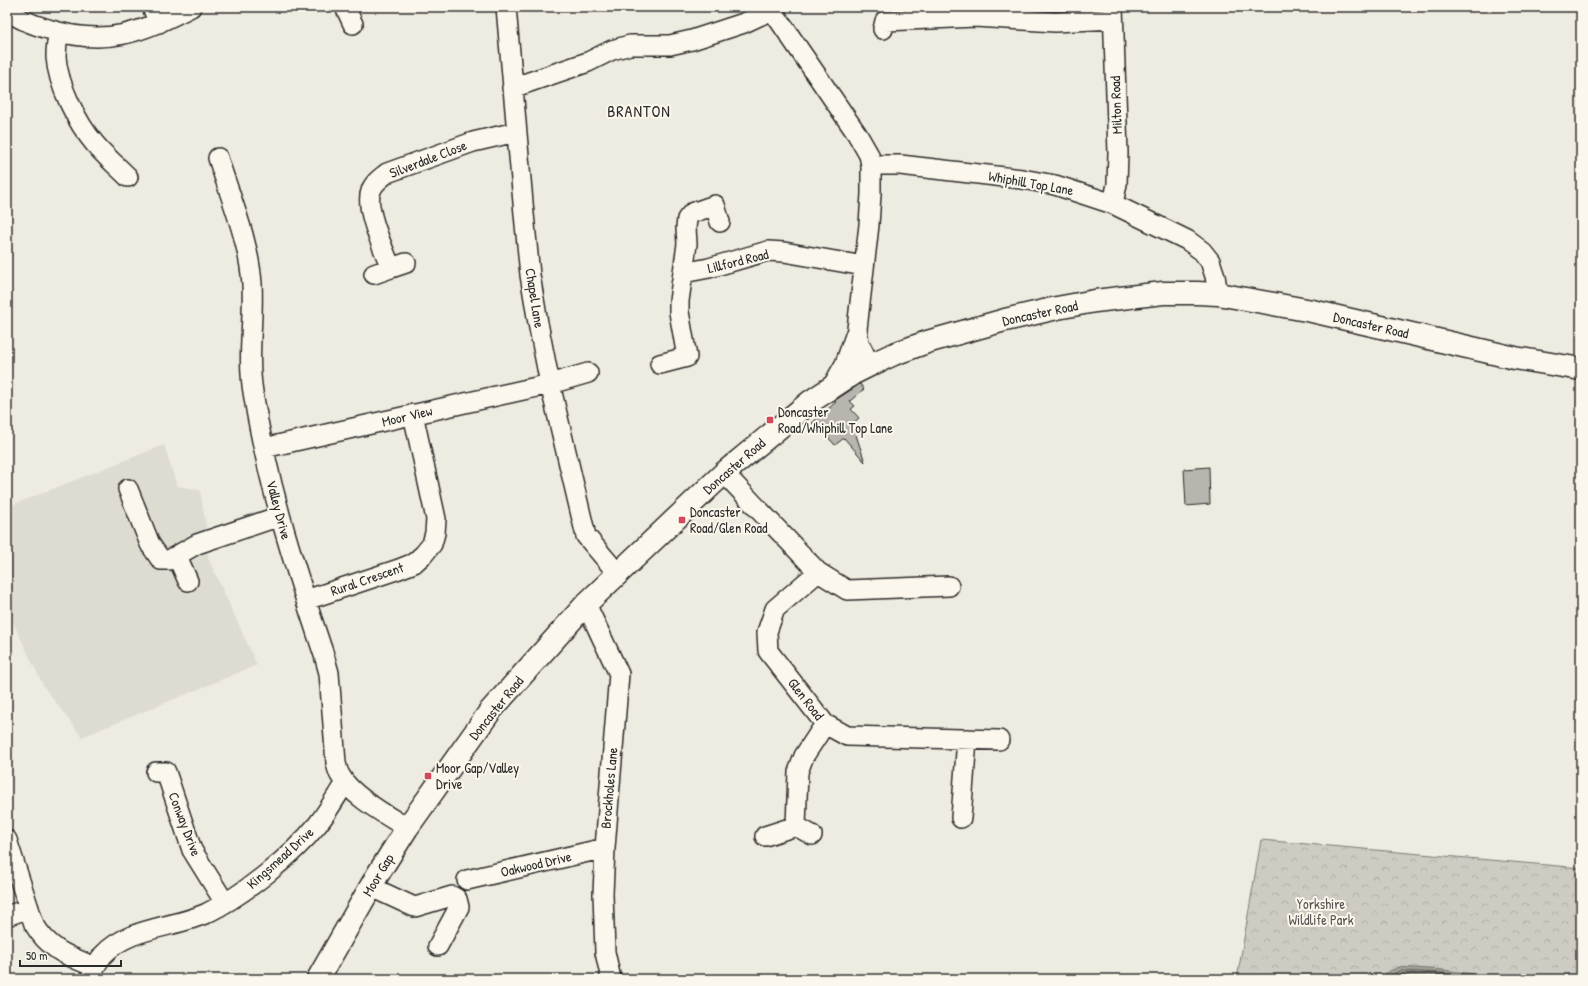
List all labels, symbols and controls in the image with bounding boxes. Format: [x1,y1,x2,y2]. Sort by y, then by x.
street label: Milton Road [1105,75,1126,134]
district label: BRANTON [607,100,671,122]
street label: Silverdale Close [386,135,470,182]
street label: Whiphill Top Lane [987,166,1075,200]
street label: Lillford Road [705,244,771,277]
street label: Chapel Lane [520,267,550,330]
street label: Doncaster Road [1000,295,1080,330]
street label: Doncaster Road [1332,307,1411,343]
street label: Moor View [380,400,435,431]
place label: Doncaster Road/Whiphill Top Lane [778,402,893,438]
marker: Doncaster Road/Whiphill Top Lane [765,415,775,425]
street label: Doncaster Road [698,433,769,498]
street label: Valley Drive [262,478,297,542]
place label: Doncaster Road/Glen Road [690,502,768,537]
marker: Doncaster Road/Glen Road [677,515,687,525]
street label: Rural Crescent [328,557,406,600]
street label: Doncaster Road [464,671,528,744]
street label: Glen Road [784,674,829,724]
street label: Brockholes Lane [595,746,622,829]
place label: Moor Gap/Valley Drive [436,758,519,793]
marker: Moor Gap/Valley Drive [423,771,433,781]
street label: Conway Drive [164,789,207,859]
street label: Kingsmead Drive [242,822,318,894]
street label: Oakwood Drive [499,846,573,881]
street label: Moor Gap [357,850,399,900]
park label: Yorkshire Wildlife Park [1288,894,1354,929]
scale bar [20,942,121,968]
text: 50 m [26,947,47,964]

